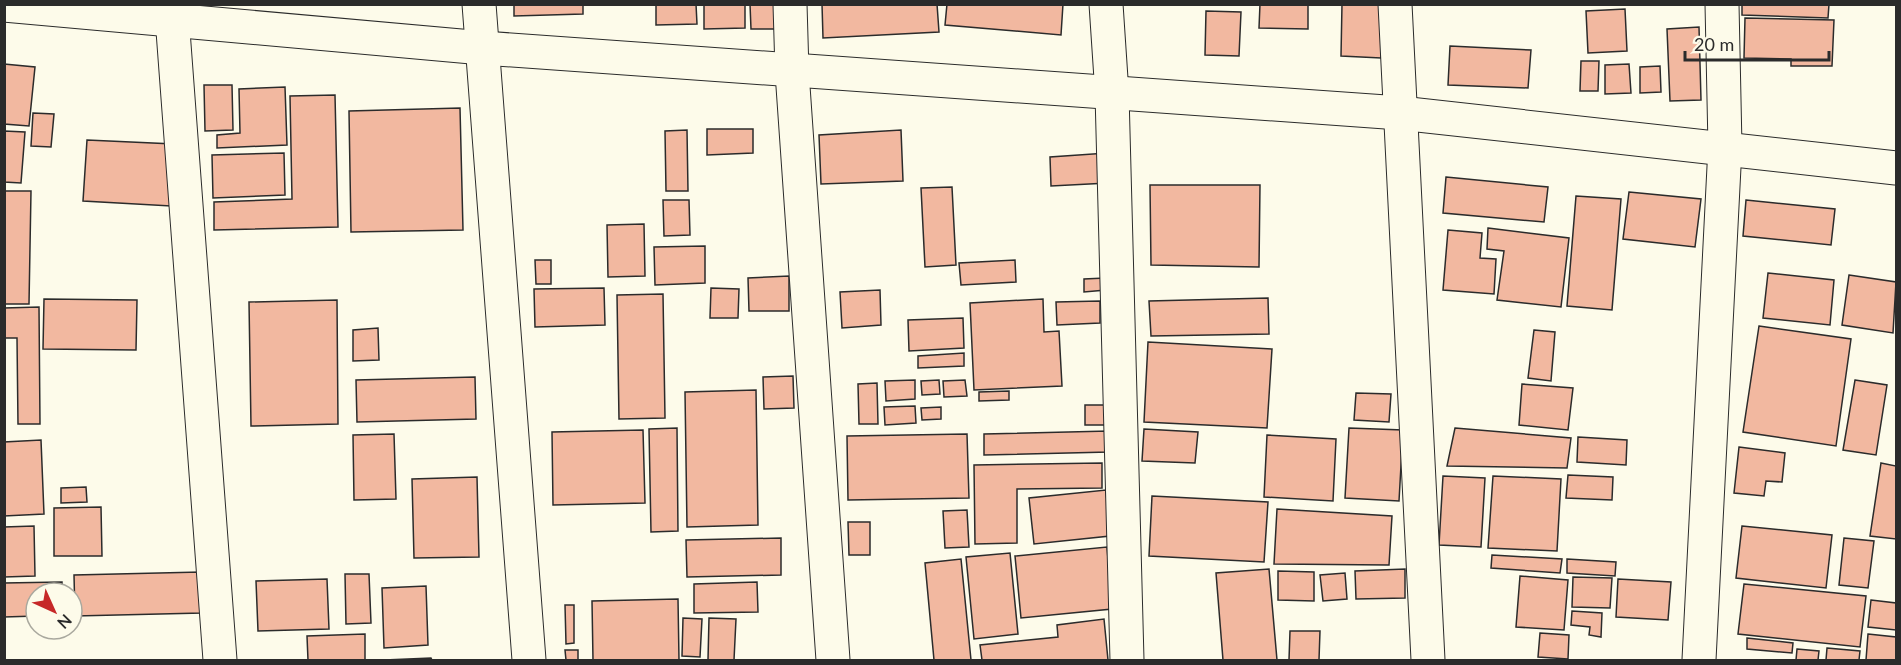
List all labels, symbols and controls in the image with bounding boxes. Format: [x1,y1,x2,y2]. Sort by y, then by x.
scale bar [1685,24,1829,62]
text: 20 m [1694,33,1734,55]
north arrow [24,581,84,641]
text: N [54,611,76,633]

